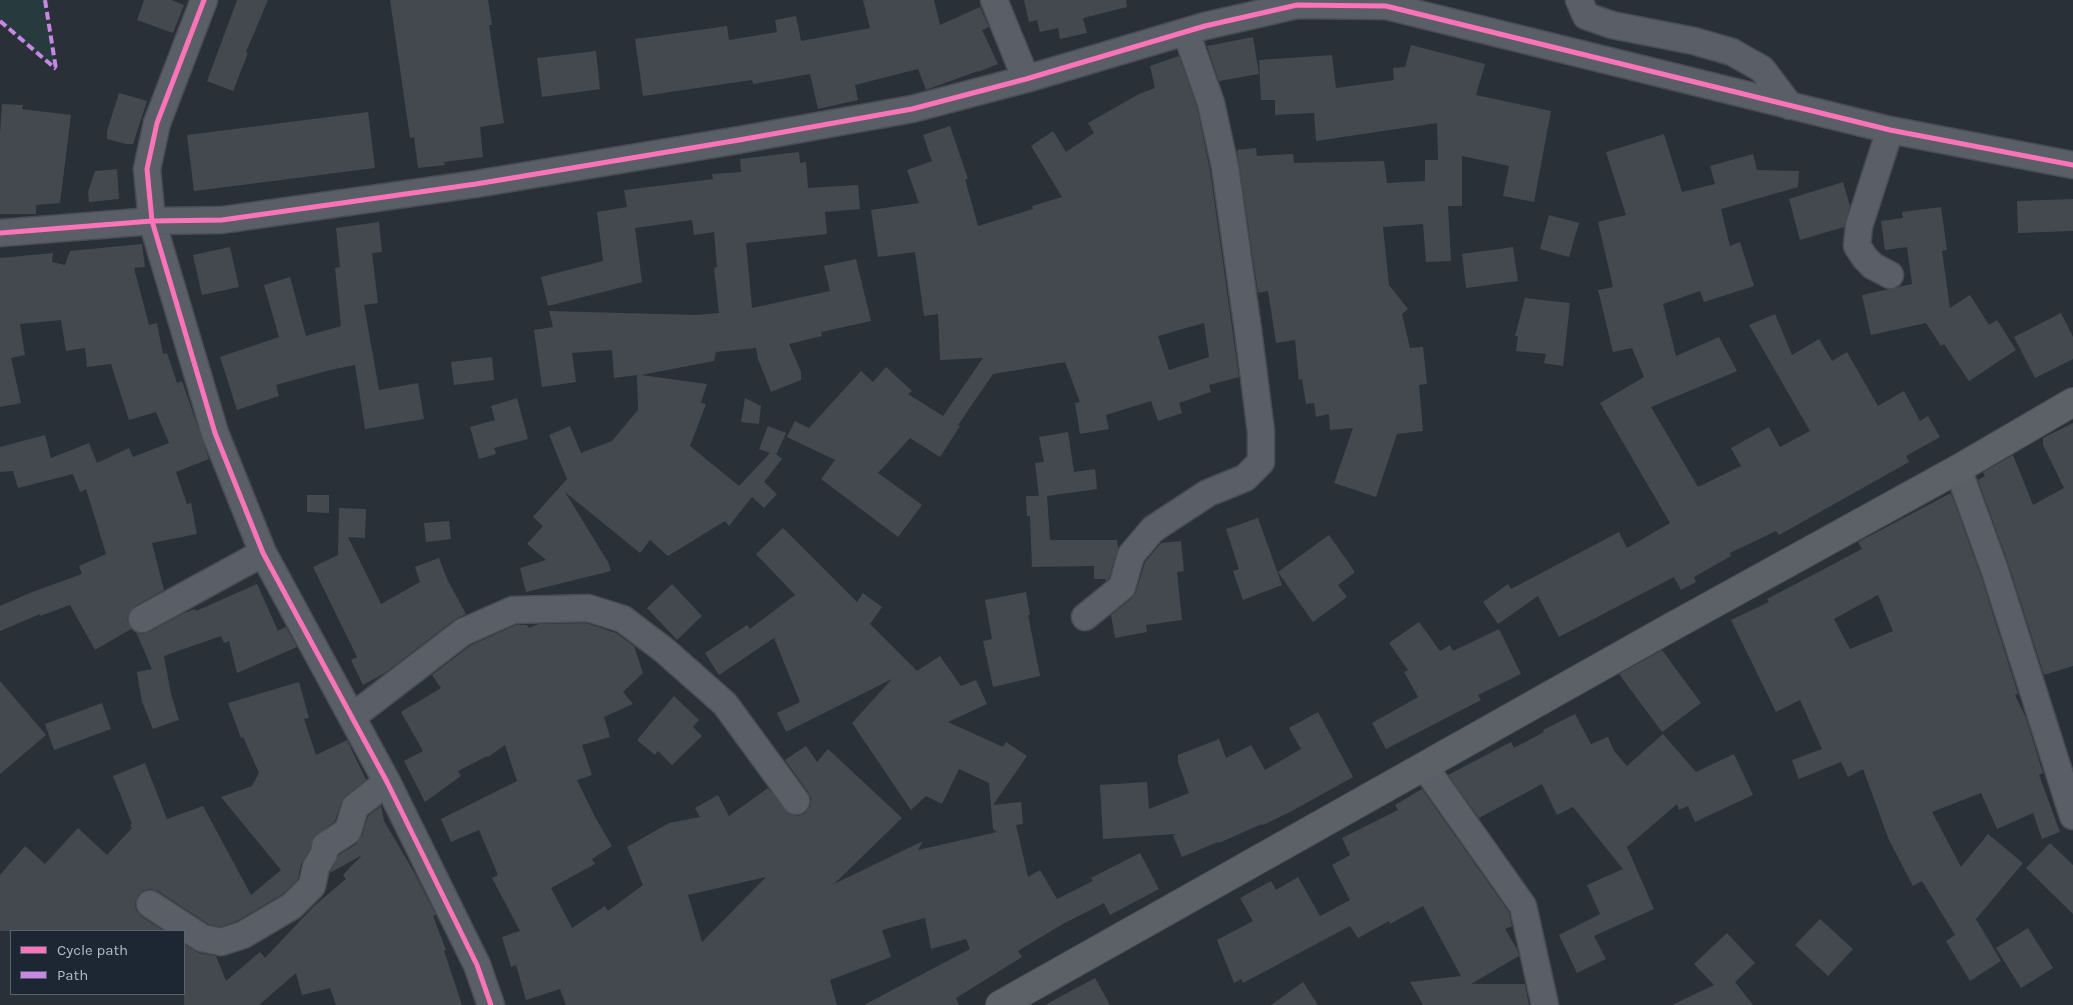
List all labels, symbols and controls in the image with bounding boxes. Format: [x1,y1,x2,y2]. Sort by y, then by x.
legend [10,930,185,995]
text: Cycle path [57,941,128,959]
text: Path [57,966,88,984]

